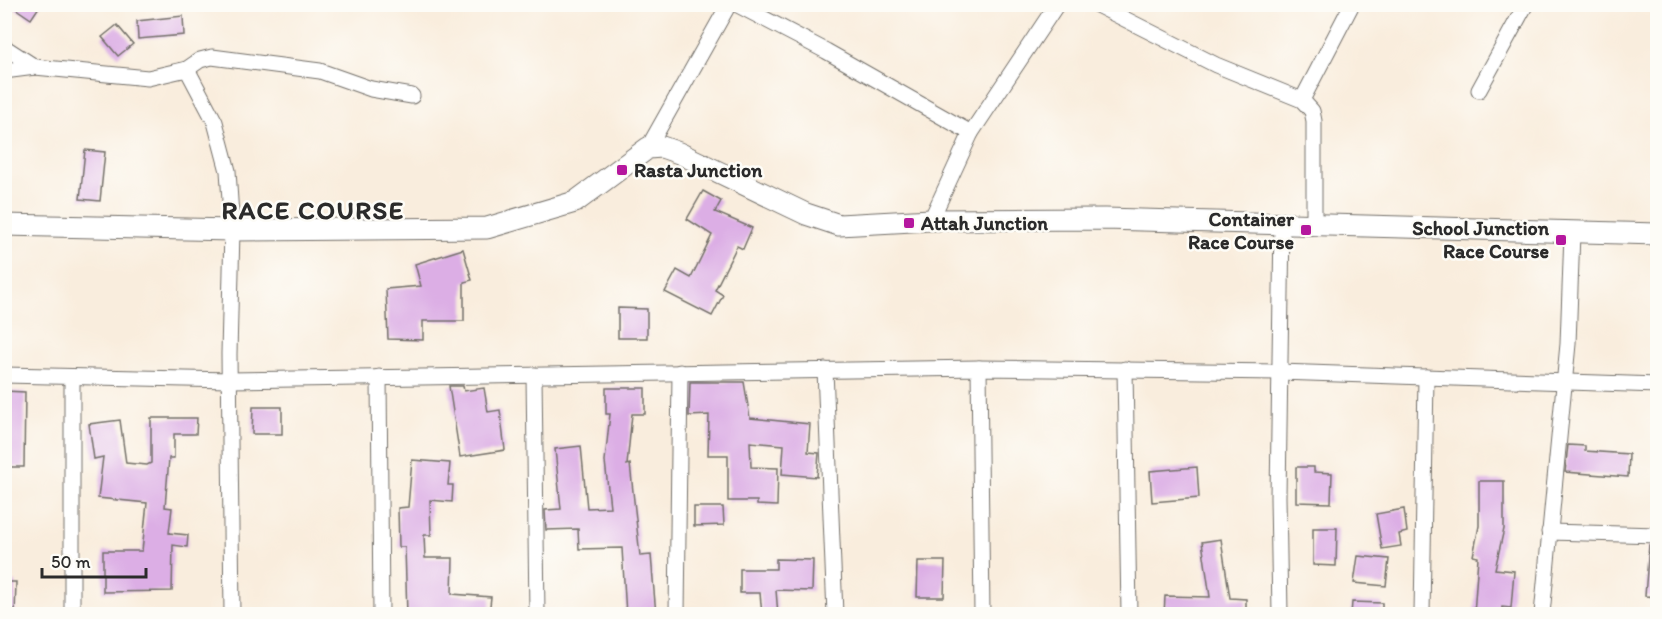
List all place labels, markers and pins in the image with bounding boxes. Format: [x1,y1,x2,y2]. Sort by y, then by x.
place label: Rasta Junction [634,158,763,182]
marker: Rasta Junction [615,163,629,177]
place label: Container Race Course [1188,207,1295,254]
place label: Attah Junction [920,211,1048,235]
marker: Attah Junction [902,216,916,230]
place label: School Junction Race Course [1412,216,1550,263]
marker: Container Race Course [1299,223,1313,237]
marker: School Junction Race Course [1554,233,1568,247]

